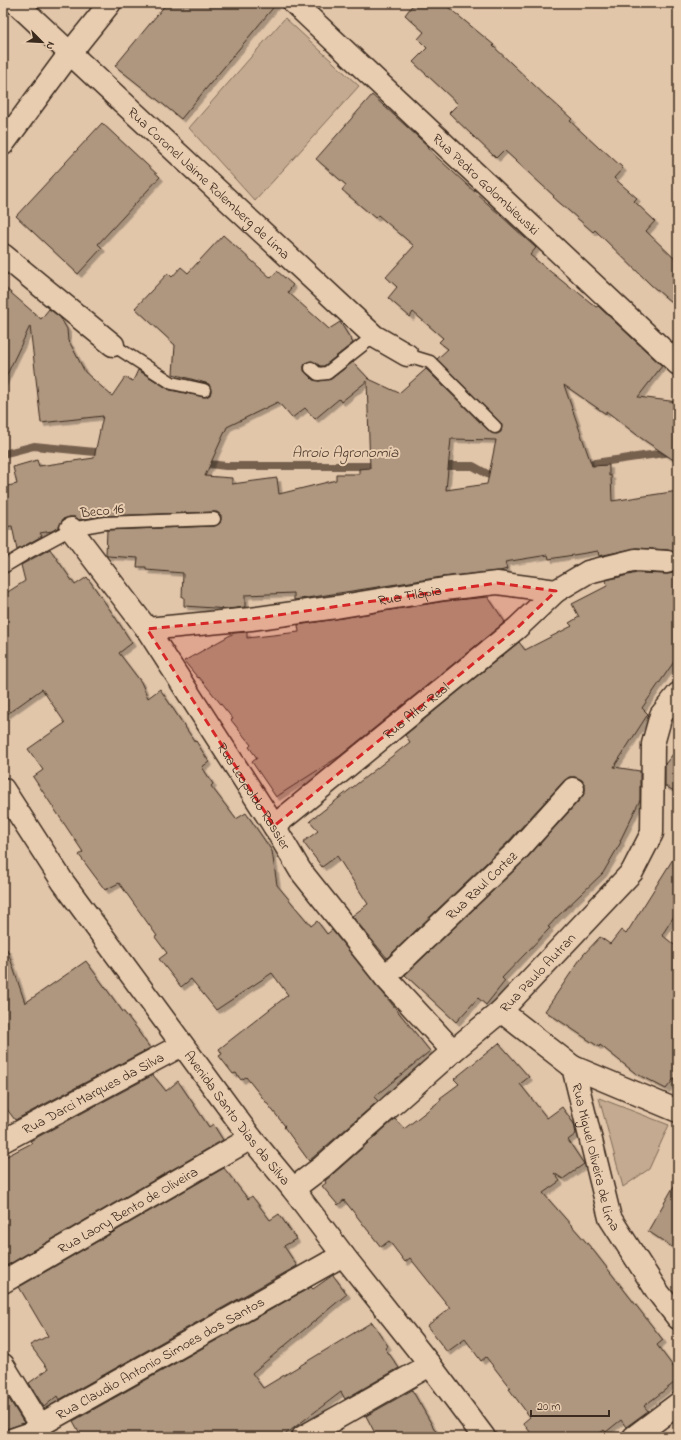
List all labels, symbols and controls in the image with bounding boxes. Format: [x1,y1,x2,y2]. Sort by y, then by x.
north arrow [22,22,62,62]
text: N [41,39,59,52]
street label: Rua Coronel Jaime Rolemberg de Lima [122,103,294,265]
street label: Rua Pedro Golombiewski [427,129,544,241]
water label: Arroio Agronomia [292,442,399,465]
street label: Beco 16 [79,499,125,524]
street label: Rua Tilápia [376,581,443,612]
street label: Rua Alter Real [379,678,455,745]
street label: Rua Leopoldo Rassier [211,739,295,855]
street label: Rua Raul Cortez [442,847,523,926]
street label: Rua Paulo Autran [496,929,582,1018]
street label: Rua Darci Marques da Silva [19,1047,168,1141]
street label: Avenida Santo Dias da Silva [178,1047,295,1191]
street label: Rua Miguel Oliveira de Lima [565,1081,625,1236]
street label: Rua Laory Bento de Oliveira [54,1162,202,1260]
street label: Rua Claudio Antonio Simoes dos Santos [52,1292,269,1426]
scale bar [531,1392,609,1418]
text: 20 m [537,1398,560,1416]

